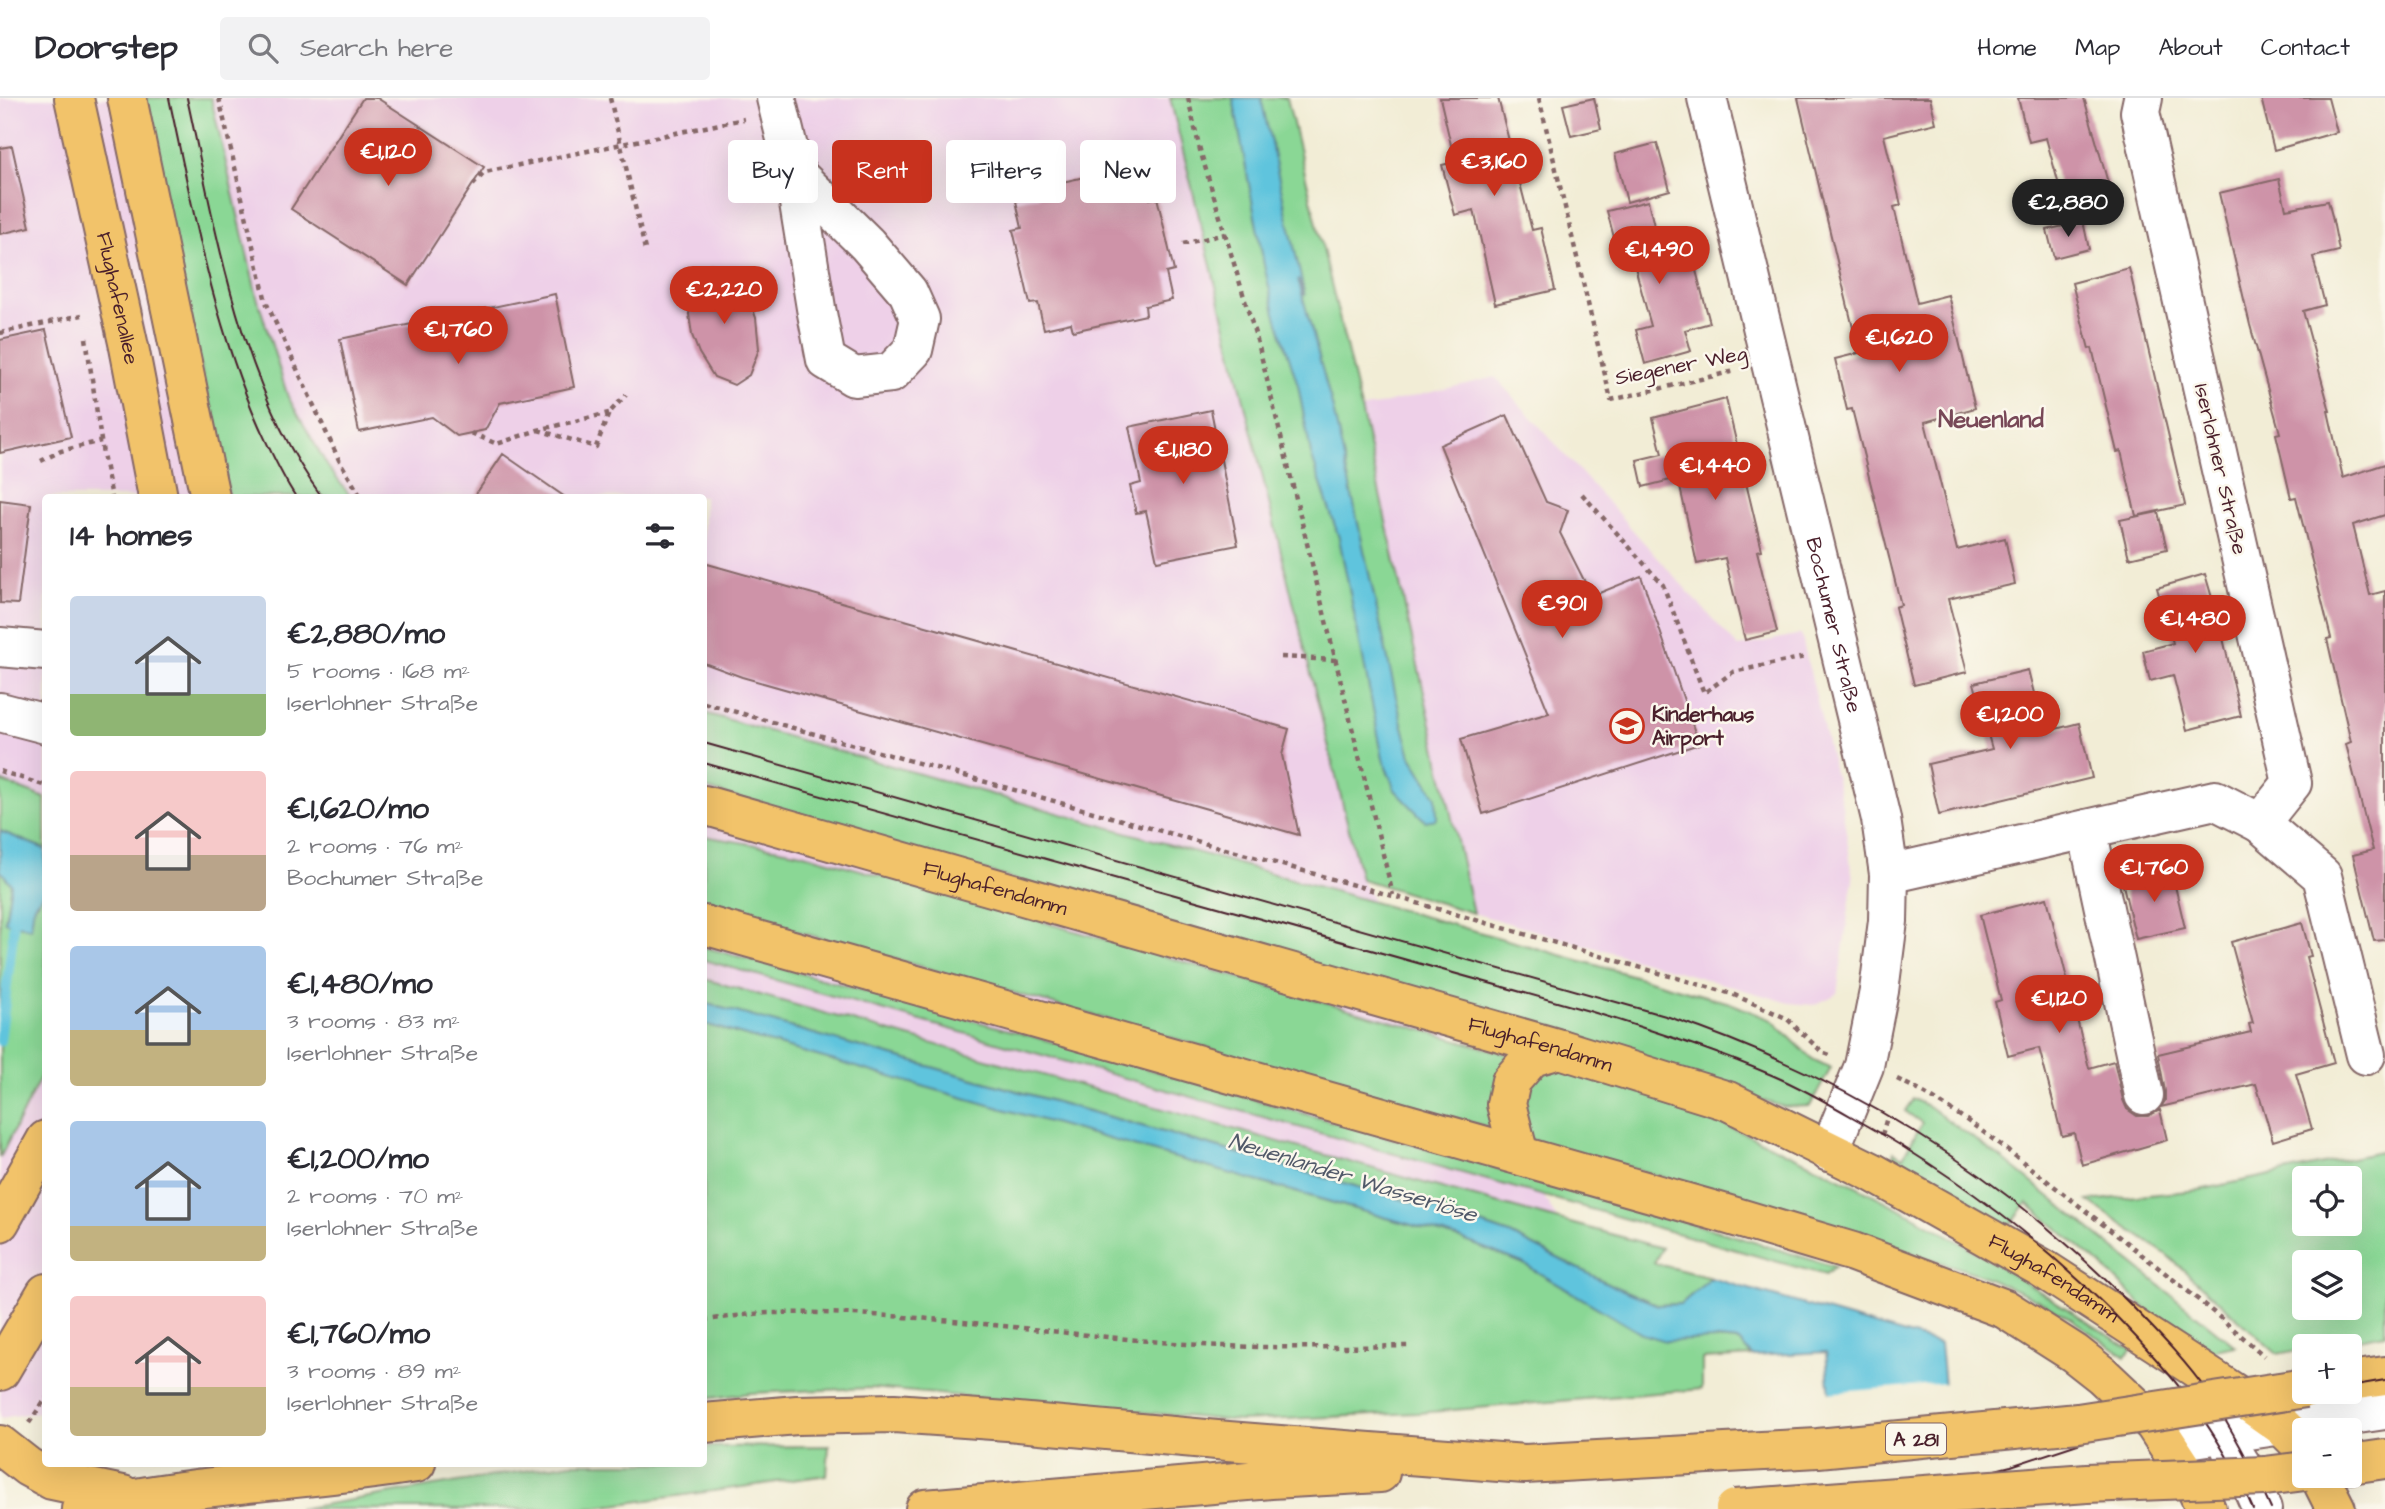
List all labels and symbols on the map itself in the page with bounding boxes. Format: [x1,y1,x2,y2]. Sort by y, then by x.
pin: €1,120 [331,129,445,188]
pin: €3,160 [1437,139,1551,198]
pin: €2,880 [2011,180,2125,239]
pin: €1,490 [1602,226,1716,286]
street label: Flughafenallee [89,229,146,367]
pin: €2,220 [667,266,781,326]
pin: €1,760 [401,306,515,366]
pin: €1,620 [1842,314,1956,374]
street label: Siegener Weg [1613,338,1750,394]
street label: Iserlohner Straße [2187,381,2254,557]
district label: Neuenland [1938,403,2044,437]
pin: €1,180 [1126,426,1240,486]
pin: €1,440 [1658,442,1772,502]
street label: Bochumer Straße [1799,534,1869,716]
pin: €901 [1521,580,1603,640]
pin: €1,480 [2138,596,2252,655]
pin: €1,200 [1953,692,2067,751]
place label: Kinderhaus Airport [1652,700,1755,754]
school or university icon: Kinderhaus Airport [1608,707,1646,745]
pin: €1,760 [2097,844,2211,904]
street label: Flughafendamm [920,854,1071,923]
pin: €1,120 [2002,976,2116,1035]
street label: Flughafendamm [1465,1010,1617,1080]
water label: Neuenlander Wasserlöse [1225,1125,1482,1231]
street label: Flughafendamm [1983,1227,2125,1330]
road number: A 281 [1886,1424,1946,1455]

